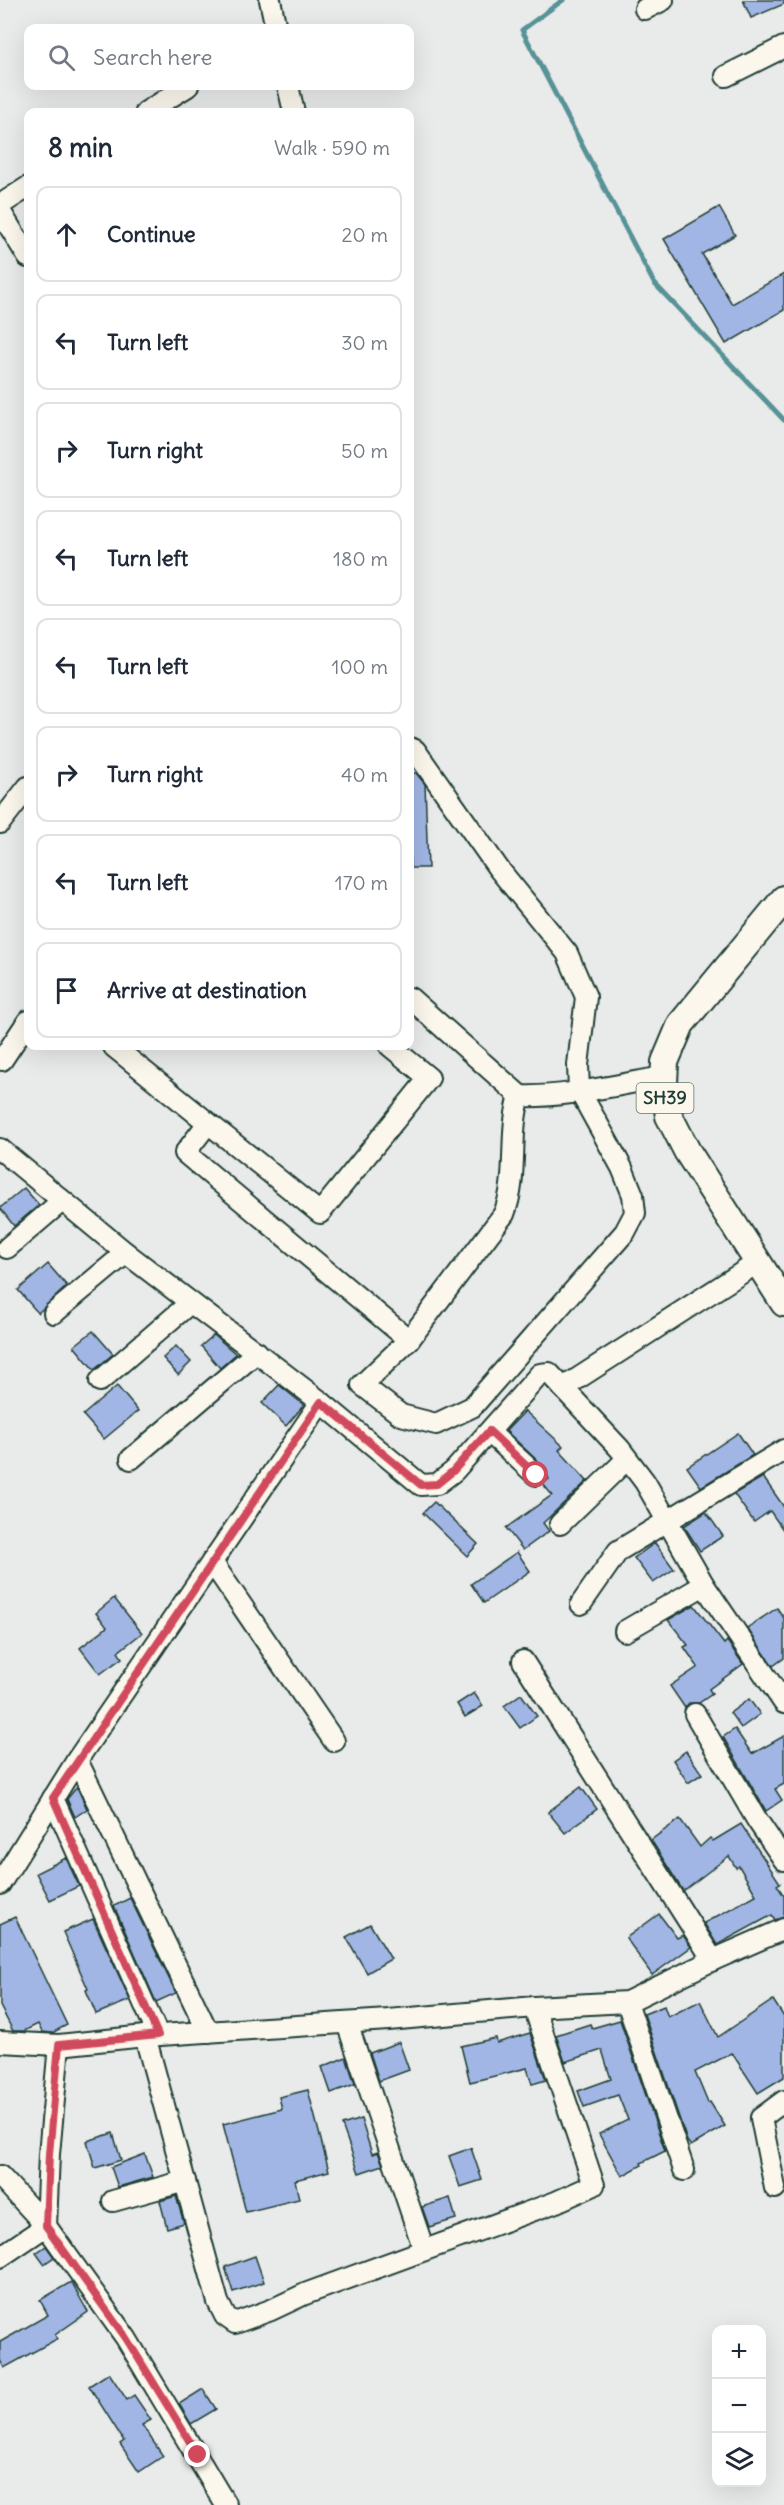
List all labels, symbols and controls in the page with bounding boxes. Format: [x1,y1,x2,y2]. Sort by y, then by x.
search box [24,24,414,90]
icon: search [45,41,78,74]
text: Search here [93,43,212,71]
text: 8 min [48,131,113,164]
text: Walk · 590 m [274,135,390,160]
icon: ahead [50,218,83,251]
text: Continue [107,220,196,248]
text: 20 m [342,222,388,247]
icon: left [50,326,83,359]
text: Turn left [107,328,188,356]
text: 30 m [341,330,388,355]
icon: right [50,434,83,467]
text: Turn right [107,436,203,464]
text: 50 m [341,438,388,463]
icon: left [50,542,83,575]
text: Turn left [107,544,188,572]
text: 180 m [333,546,388,571]
icon: left [50,650,83,683]
text: Turn left [107,652,188,680]
text: 100 m [331,654,388,679]
icon: right [50,758,83,791]
text: Turn right [107,760,203,788]
text: 40 m [341,762,388,787]
icon: left [50,866,83,899]
text: Turn left [107,868,188,896]
text: 170 m [335,870,388,895]
icon: arrive [50,974,83,1007]
text: Arrive at destination [107,976,307,1004]
road number: SH39 [636,1083,694,1113]
route start [522,1461,548,1487]
map controls [712,2325,766,2487]
button: + [712,2325,766,2379]
button: − [712,2379,766,2433]
button: layers [712,2433,766,2487]
route end [184,2441,210,2467]

